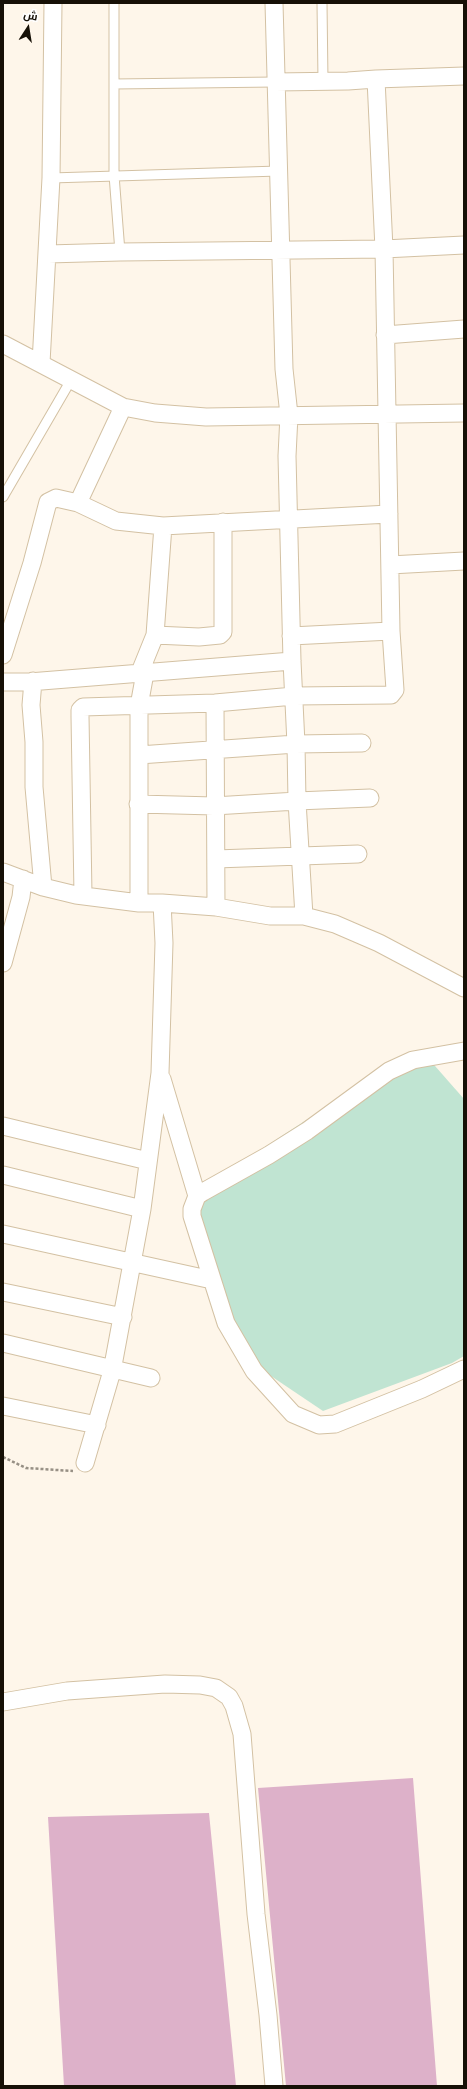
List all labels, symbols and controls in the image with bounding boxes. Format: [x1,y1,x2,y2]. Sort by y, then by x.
north arrow [8,8,48,48]
text: ش [22,8,39,24]

